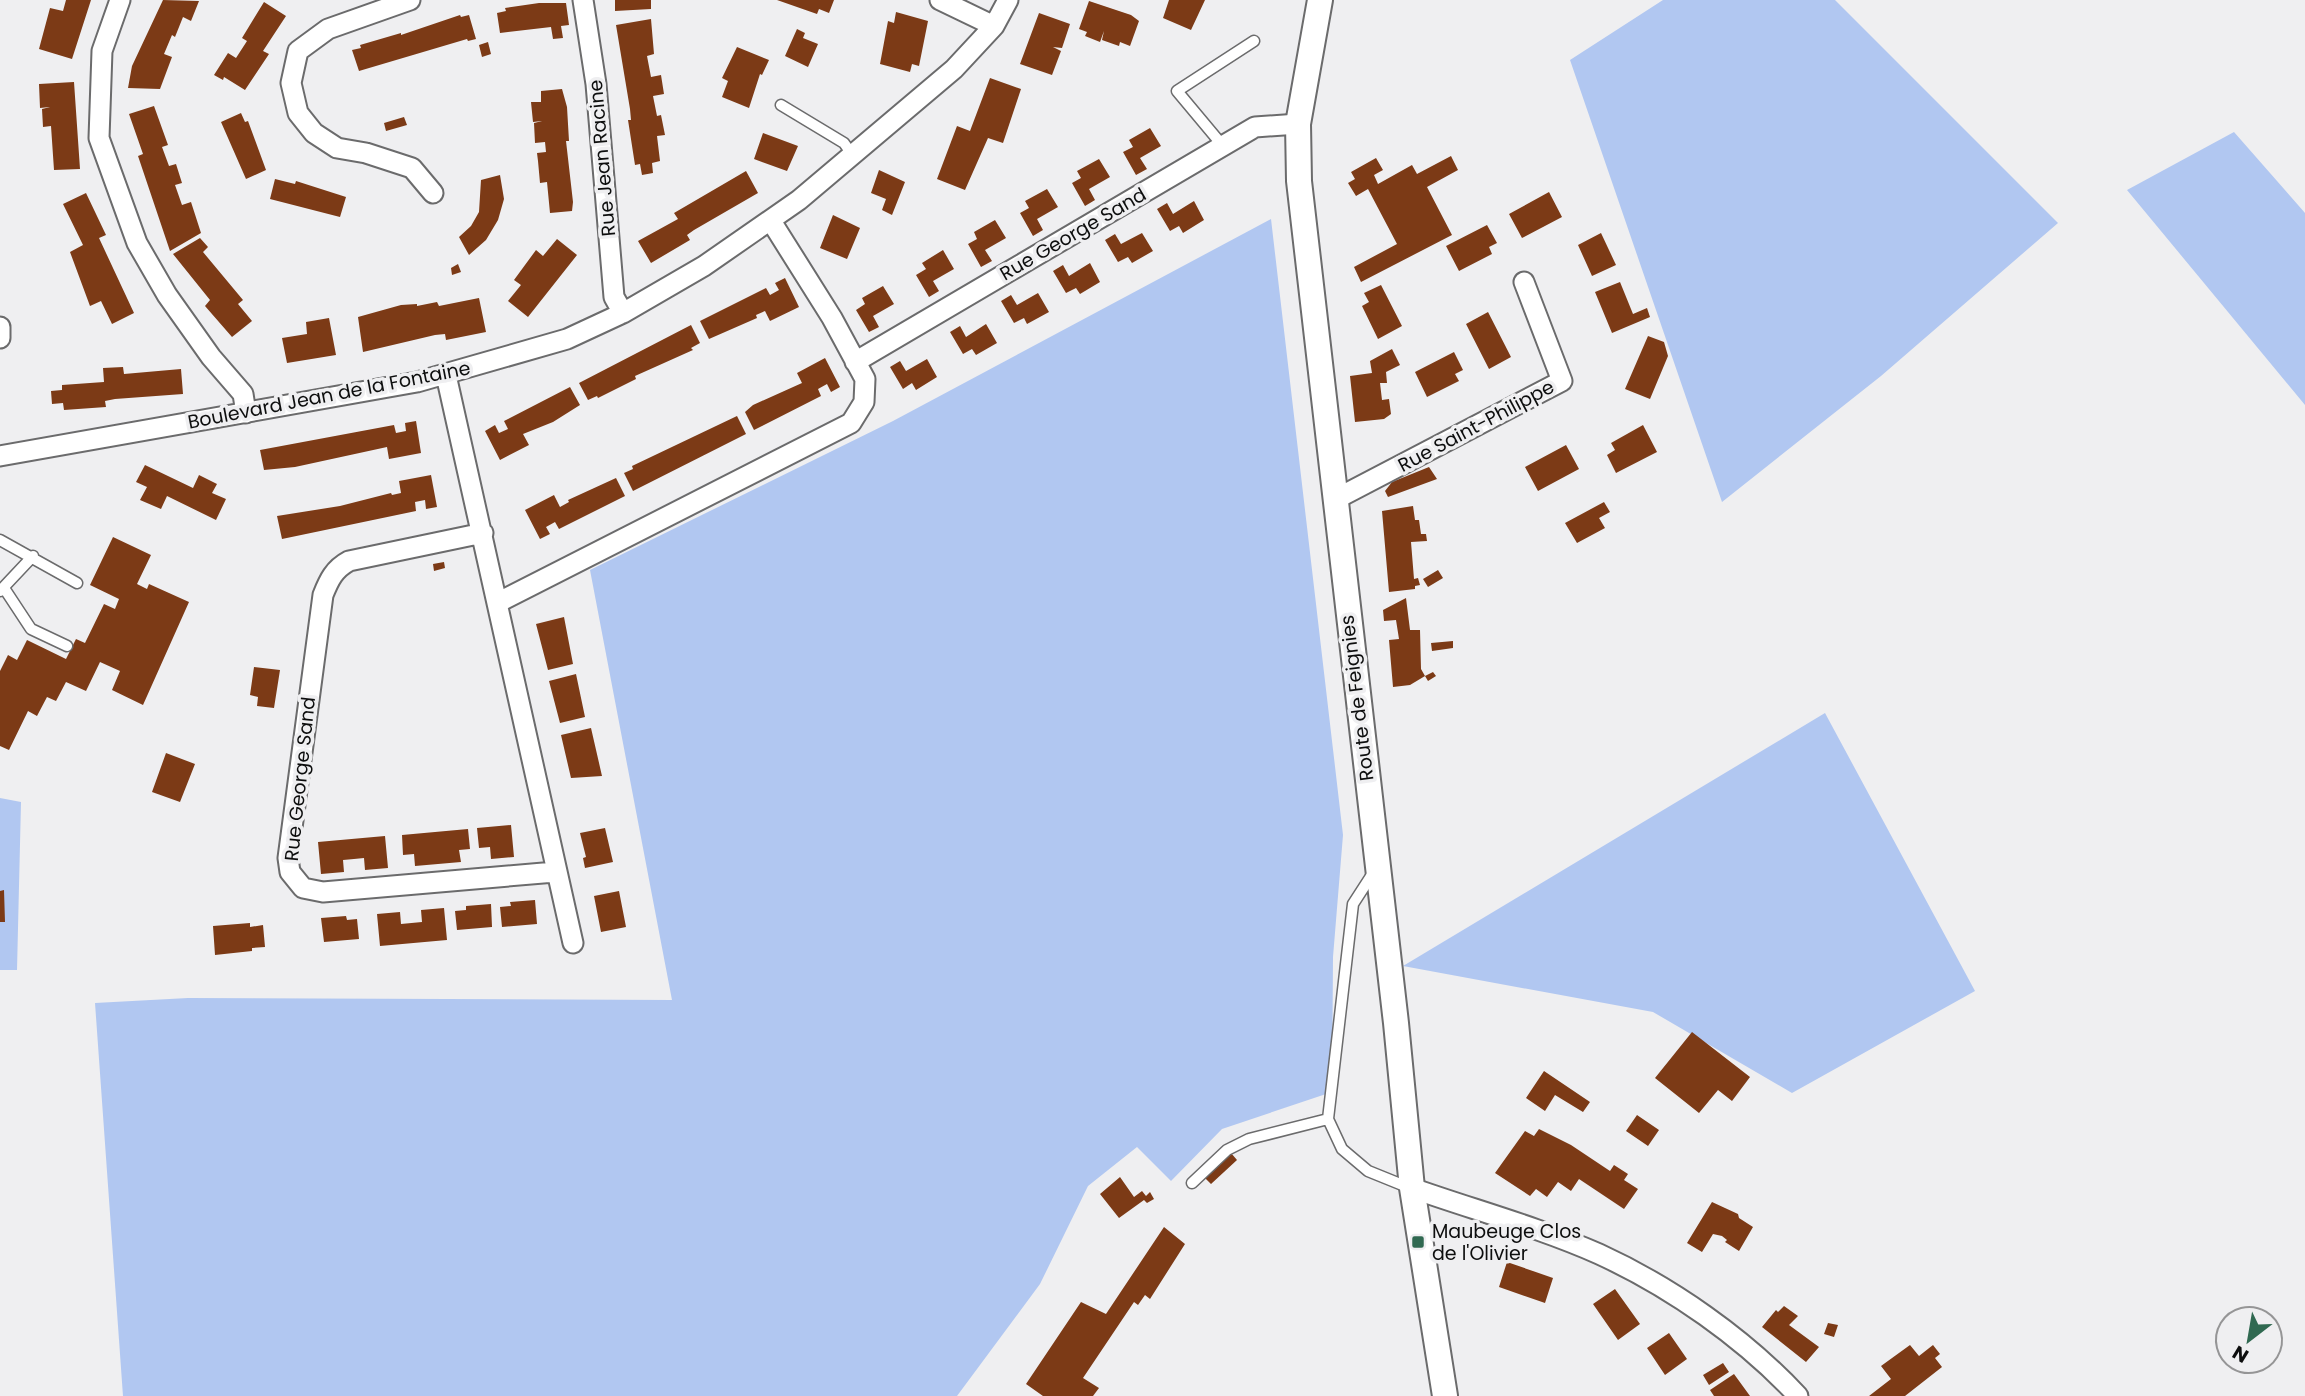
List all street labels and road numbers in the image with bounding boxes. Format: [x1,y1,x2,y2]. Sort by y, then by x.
street label: Rue Jean Racine [582,79,622,237]
street label: Rue George Sand [995,181,1151,287]
street label: Boulevard Jean de la Fontaine [185,354,473,436]
street label: Rue Saint-Philippe [1393,373,1559,479]
street label: Route de Feignies [1333,614,1381,782]
street label: Rue George Sand [278,696,322,862]

